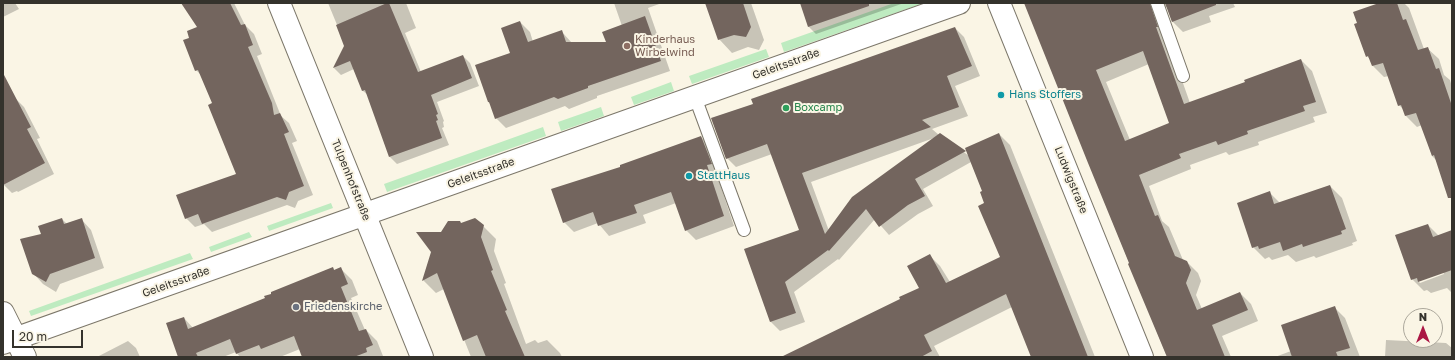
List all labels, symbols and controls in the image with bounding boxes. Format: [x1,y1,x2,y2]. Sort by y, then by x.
place label: Kinderhaus Wirbelwind [635,33,695,59]
marker: Kinderhaus Wirbelwind [622,41,632,51]
street label: Geleitsstraße [751,46,821,82]
place label: Hans Stoffers [1009,88,1081,102]
marker: Hans Stoffers [996,90,1006,100]
place label: Boxcamp [794,101,842,115]
marker: Boxcamp [781,103,791,113]
street label: Tulpenhofstraße [329,137,373,223]
street label: Ludwigstraße [1051,144,1091,216]
street label: Geleitsstraße [446,155,516,191]
place label: StattHaus [697,169,750,183]
marker: StattHaus [684,171,694,181]
street label: Geleitsstraße [141,264,211,300]
place label: Friedenskirche [304,300,382,314]
marker: Friedenskirche [291,302,301,312]
north arrow [1403,308,1443,348]
text: N [1419,310,1427,323]
scale bar [14,322,85,348]
text: 20 m [19,329,47,344]

